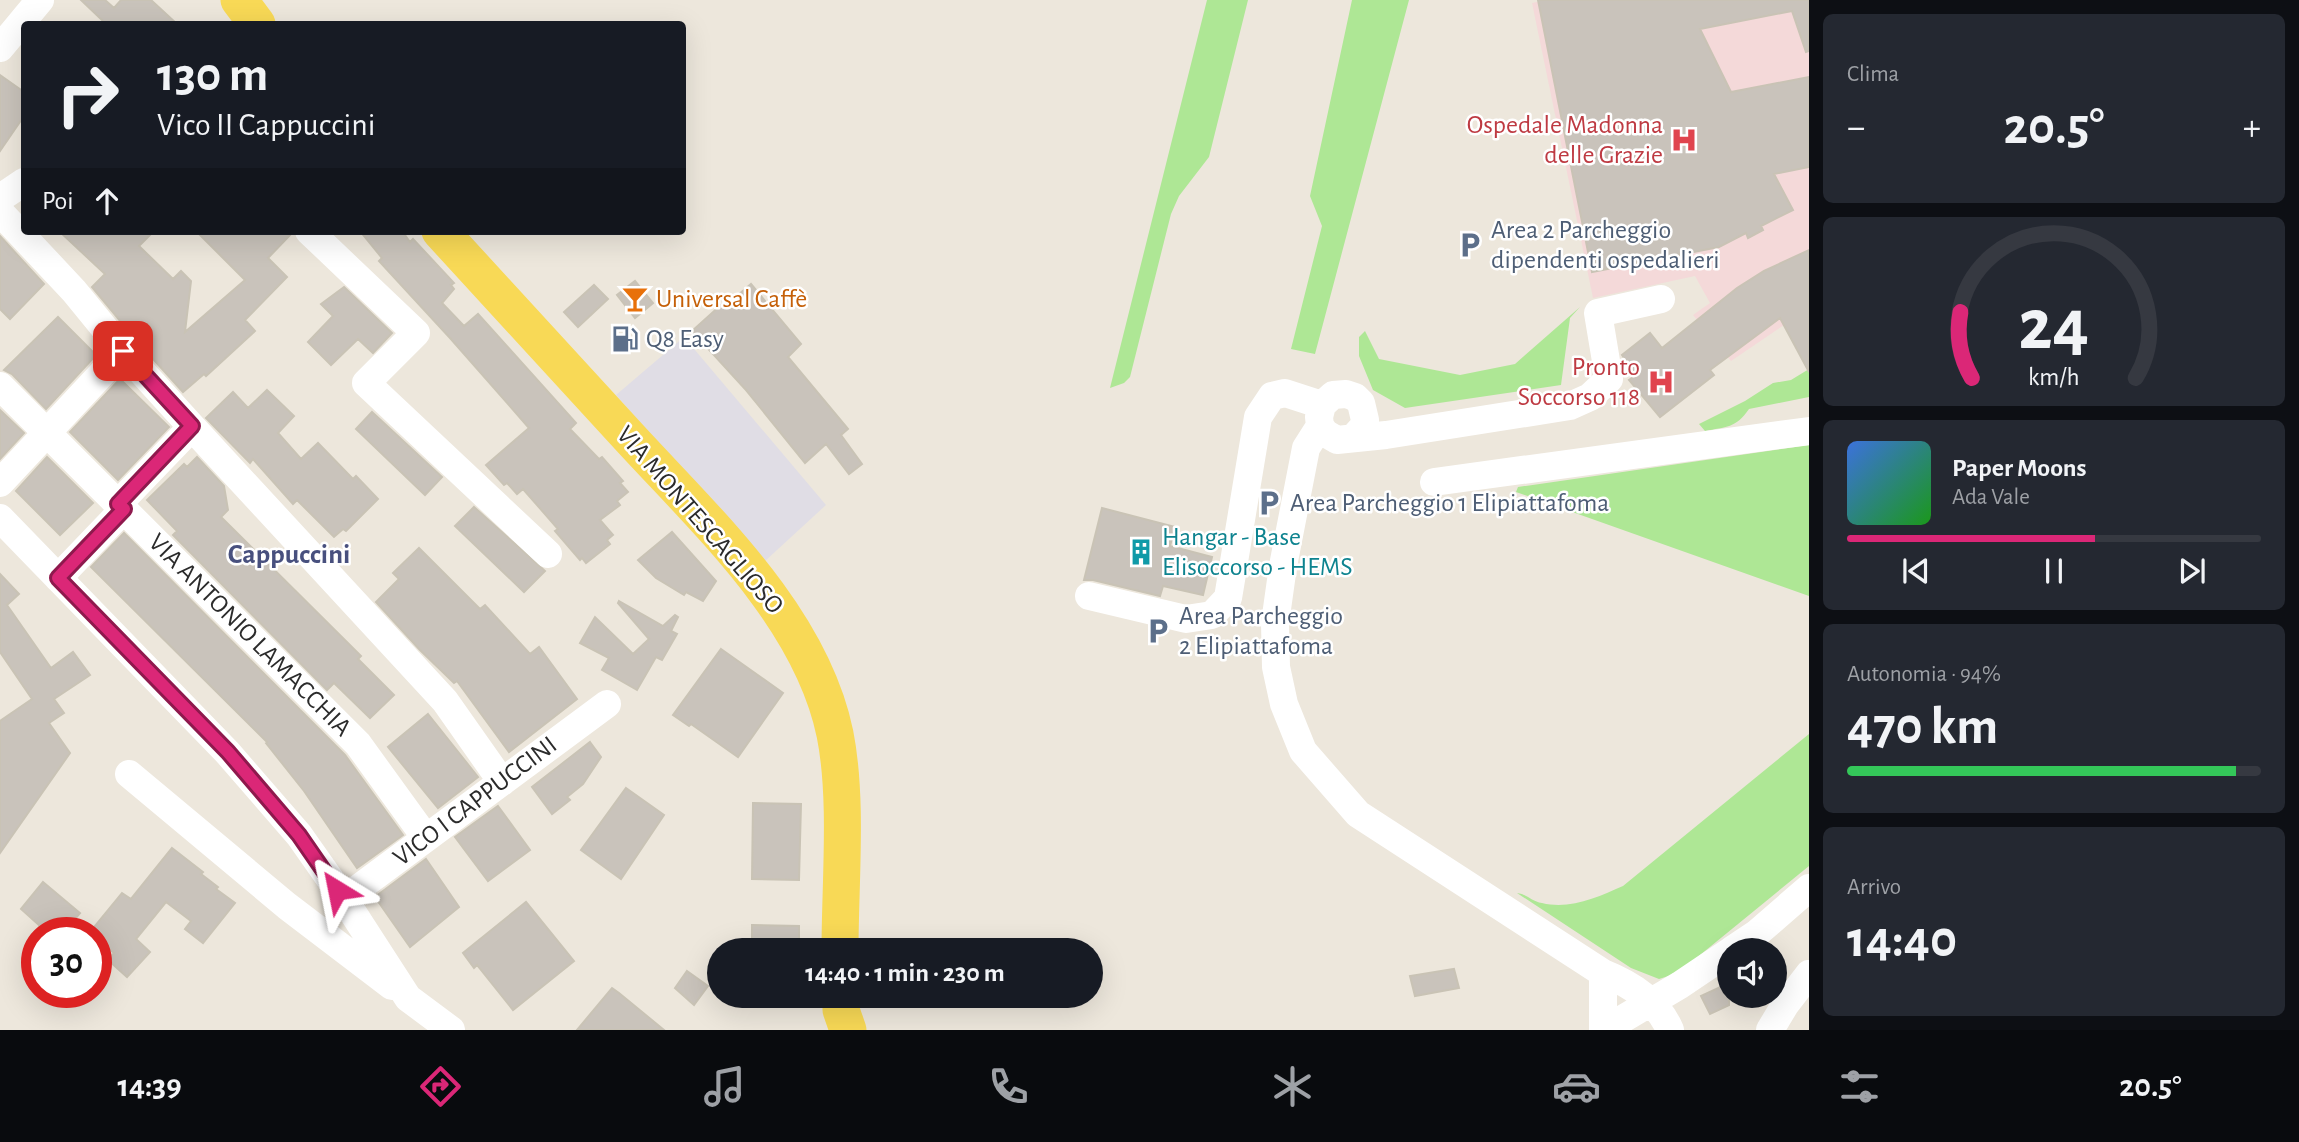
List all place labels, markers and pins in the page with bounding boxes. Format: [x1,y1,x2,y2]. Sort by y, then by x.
place label: Ospedale Madonna delle Grazie [1467,112,1663,168]
hospital icon: Ospedale Madonna delle Grazie [1669,125,1699,155]
place label: Area 2 Parcheggio dipendenti ospedalieri [1491,217,1720,273]
parking icon: Area 2 Parcheggio dipendenti ospedalieri [1455,230,1485,260]
bar icon: Universal Caffè [620,284,650,314]
place label: Universal Caffè [656,286,807,312]
pin [93,321,153,381]
fuel station icon: Q8 Easy [610,324,640,354]
place label: Q8 Easy [646,326,724,352]
place label: Pronto Soccorso 118 [1518,354,1640,410]
hospital icon: Pronto Soccorso 118 [1646,367,1676,397]
parking icon: Area Parcheggio 1 Elipiattafoma [1254,488,1284,518]
place label: Area Parcheggio 1 Elipiattafoma [1290,490,1609,516]
place label: Hangar - Base Elisoccorso - HEMS [1162,524,1353,580]
building icon: Hangar - Base Elisoccorso - HEMS [1126,537,1156,567]
place label: Area Parcheggio 2 Elipiattafoma [1179,603,1343,659]
parking icon: Area Parcheggio 2 Elipiattafoma [1143,616,1173,646]

